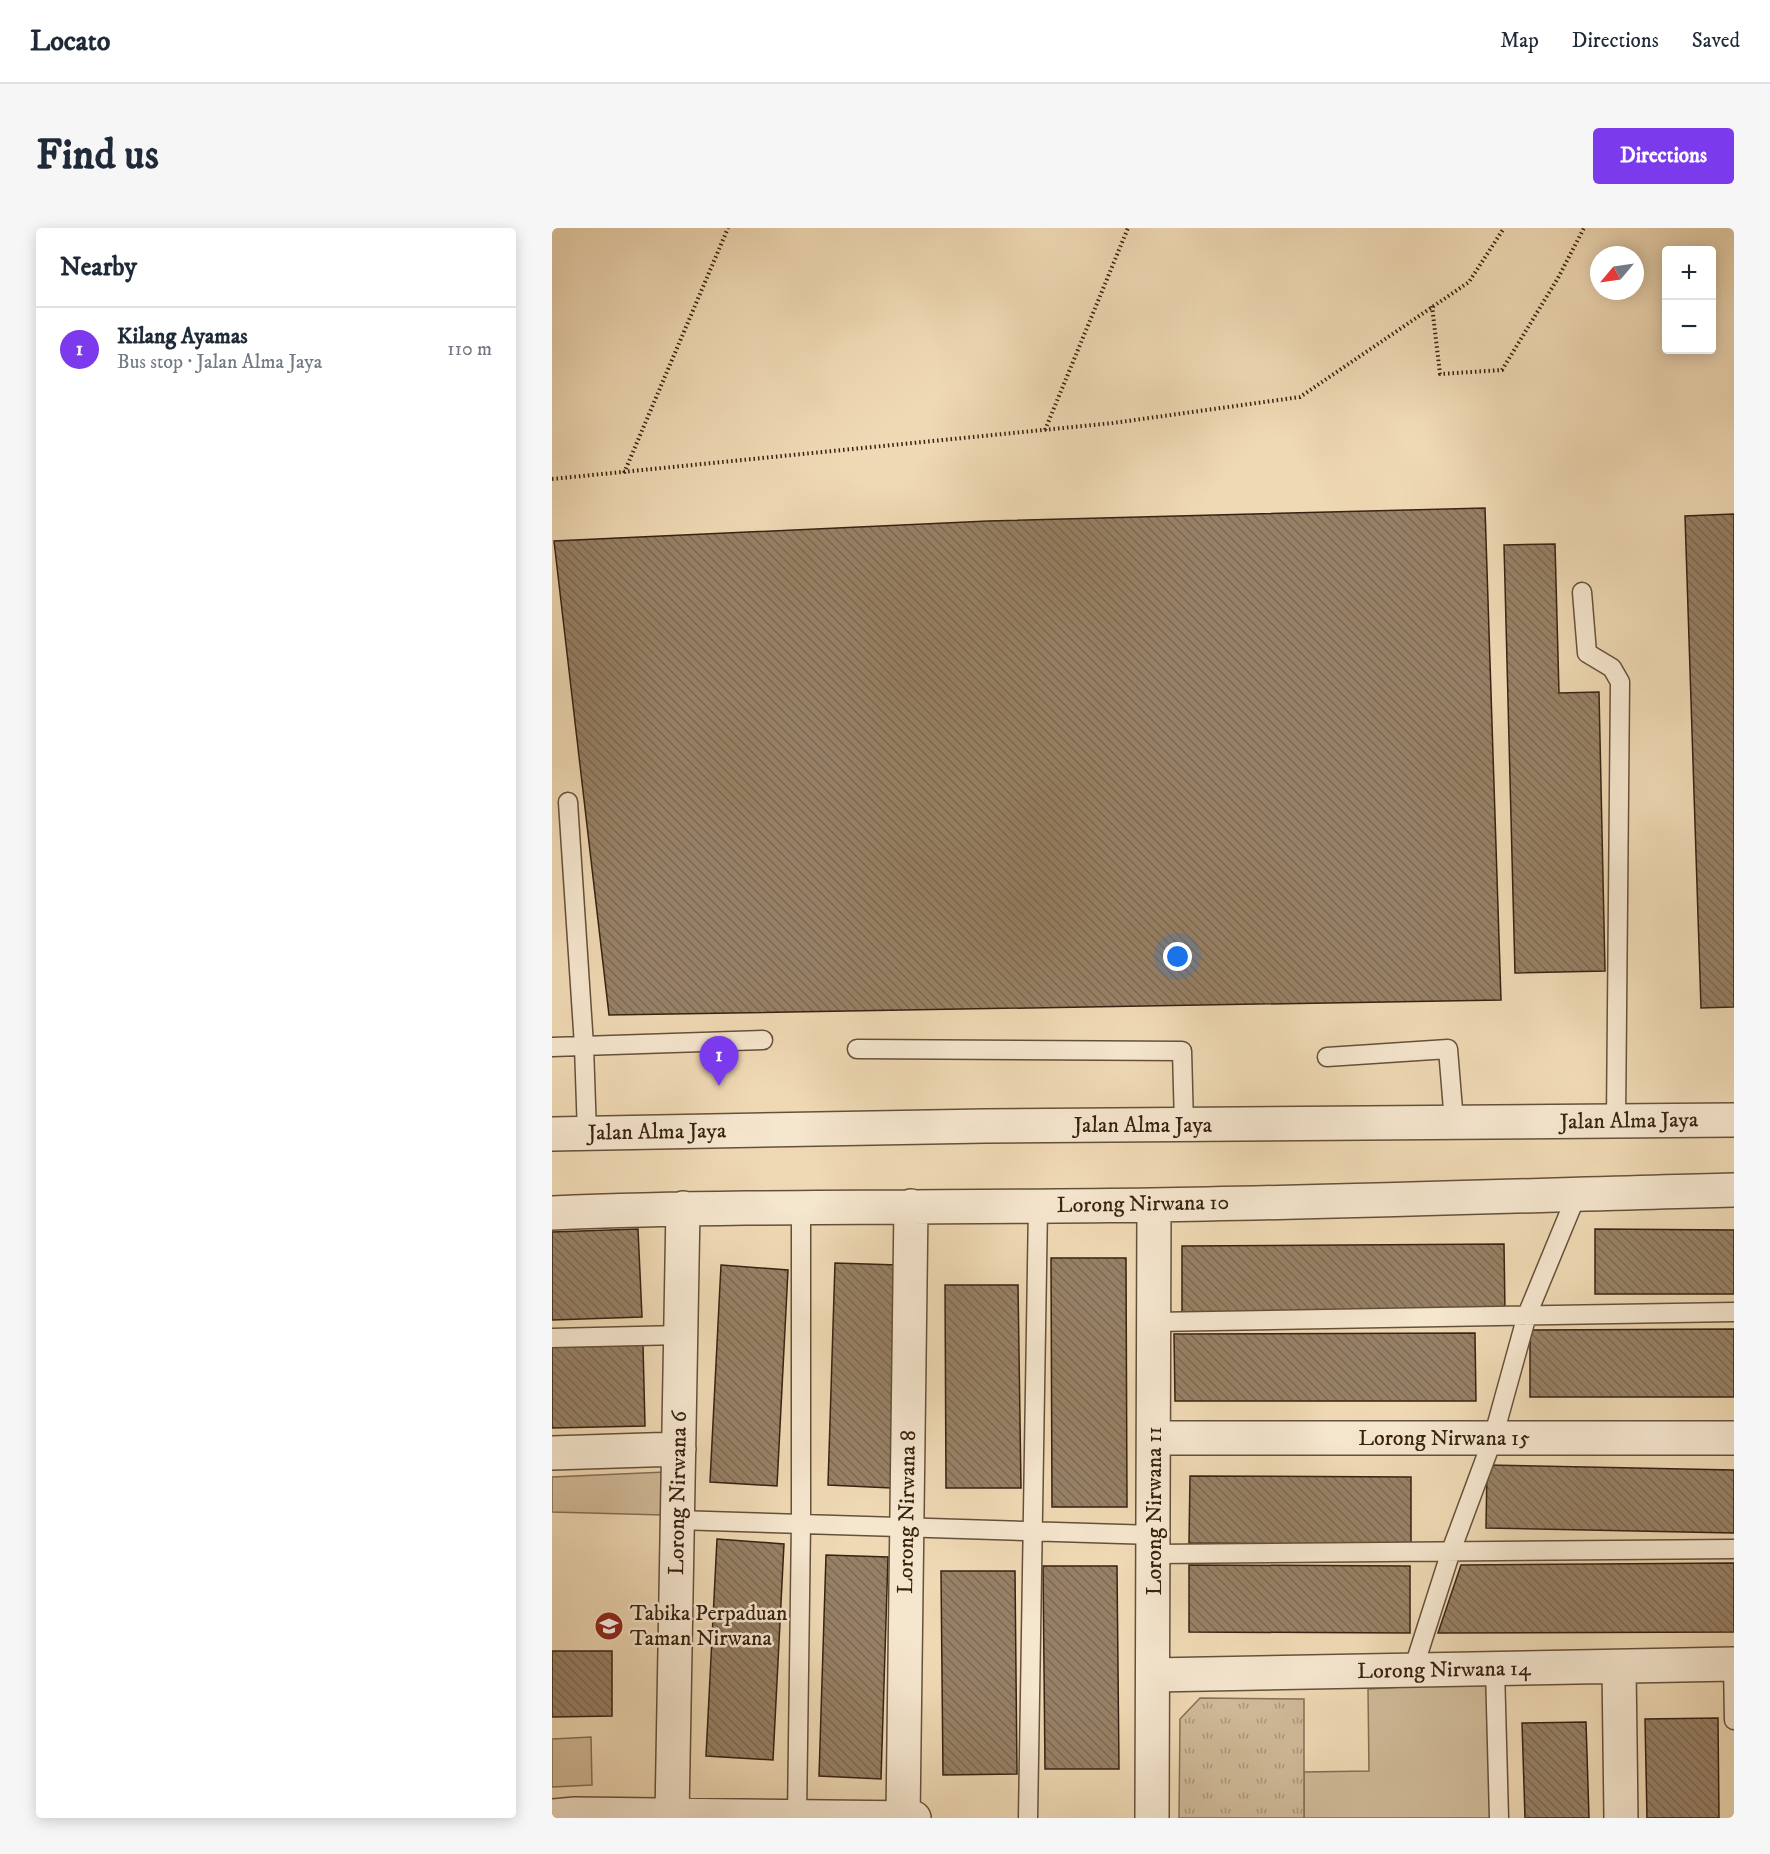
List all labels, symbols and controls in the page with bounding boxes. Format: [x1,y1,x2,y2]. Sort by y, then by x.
text: Locato [30,24,110,59]
text: Map [1500,28,1539,54]
text: Directions [1572,28,1659,54]
text: Saved [1692,28,1740,54]
button: Directions [1593,128,1734,184]
text: Find us [36,130,159,182]
north arrow [1590,246,1644,300]
map controls [1662,246,1716,354]
button: + [1662,246,1716,300]
text: Nearby [60,251,137,284]
button: − [1662,300,1716,354]
text: Kilang Ayamas [117,323,248,350]
text: 1 [76,337,83,362]
text: 110 m [447,337,492,362]
text: Bus stop · Jalan Alma Jaya [117,350,322,375]
your location [1163,942,1192,971]
pin: 1 [700,1036,738,1086]
street label: Jalan Alma Jaya [1558,1106,1699,1136]
street label: Jalan Alma Jaya [1072,1112,1213,1139]
street label: Jalan Alma Jaya [586,1117,727,1147]
street label: Lorong Nirwana 10 [1056,1189,1230,1219]
street label: Lorong Nirwana 6 [663,1409,693,1575]
street label: Lorong Nirwana 15 [1358,1425,1530,1452]
street label: Lorong Nirwana 11 [1141,1427,1168,1595]
street label: Lorong Nirwana 8 [892,1430,922,1594]
place label: Tabika Perpaduan Taman Nirwana [630,1600,788,1652]
school or university icon: Tabika Perpaduan Taman Nirwana [593,1610,625,1642]
street label: Lorong Nirwana 14 [1357,1655,1532,1685]

